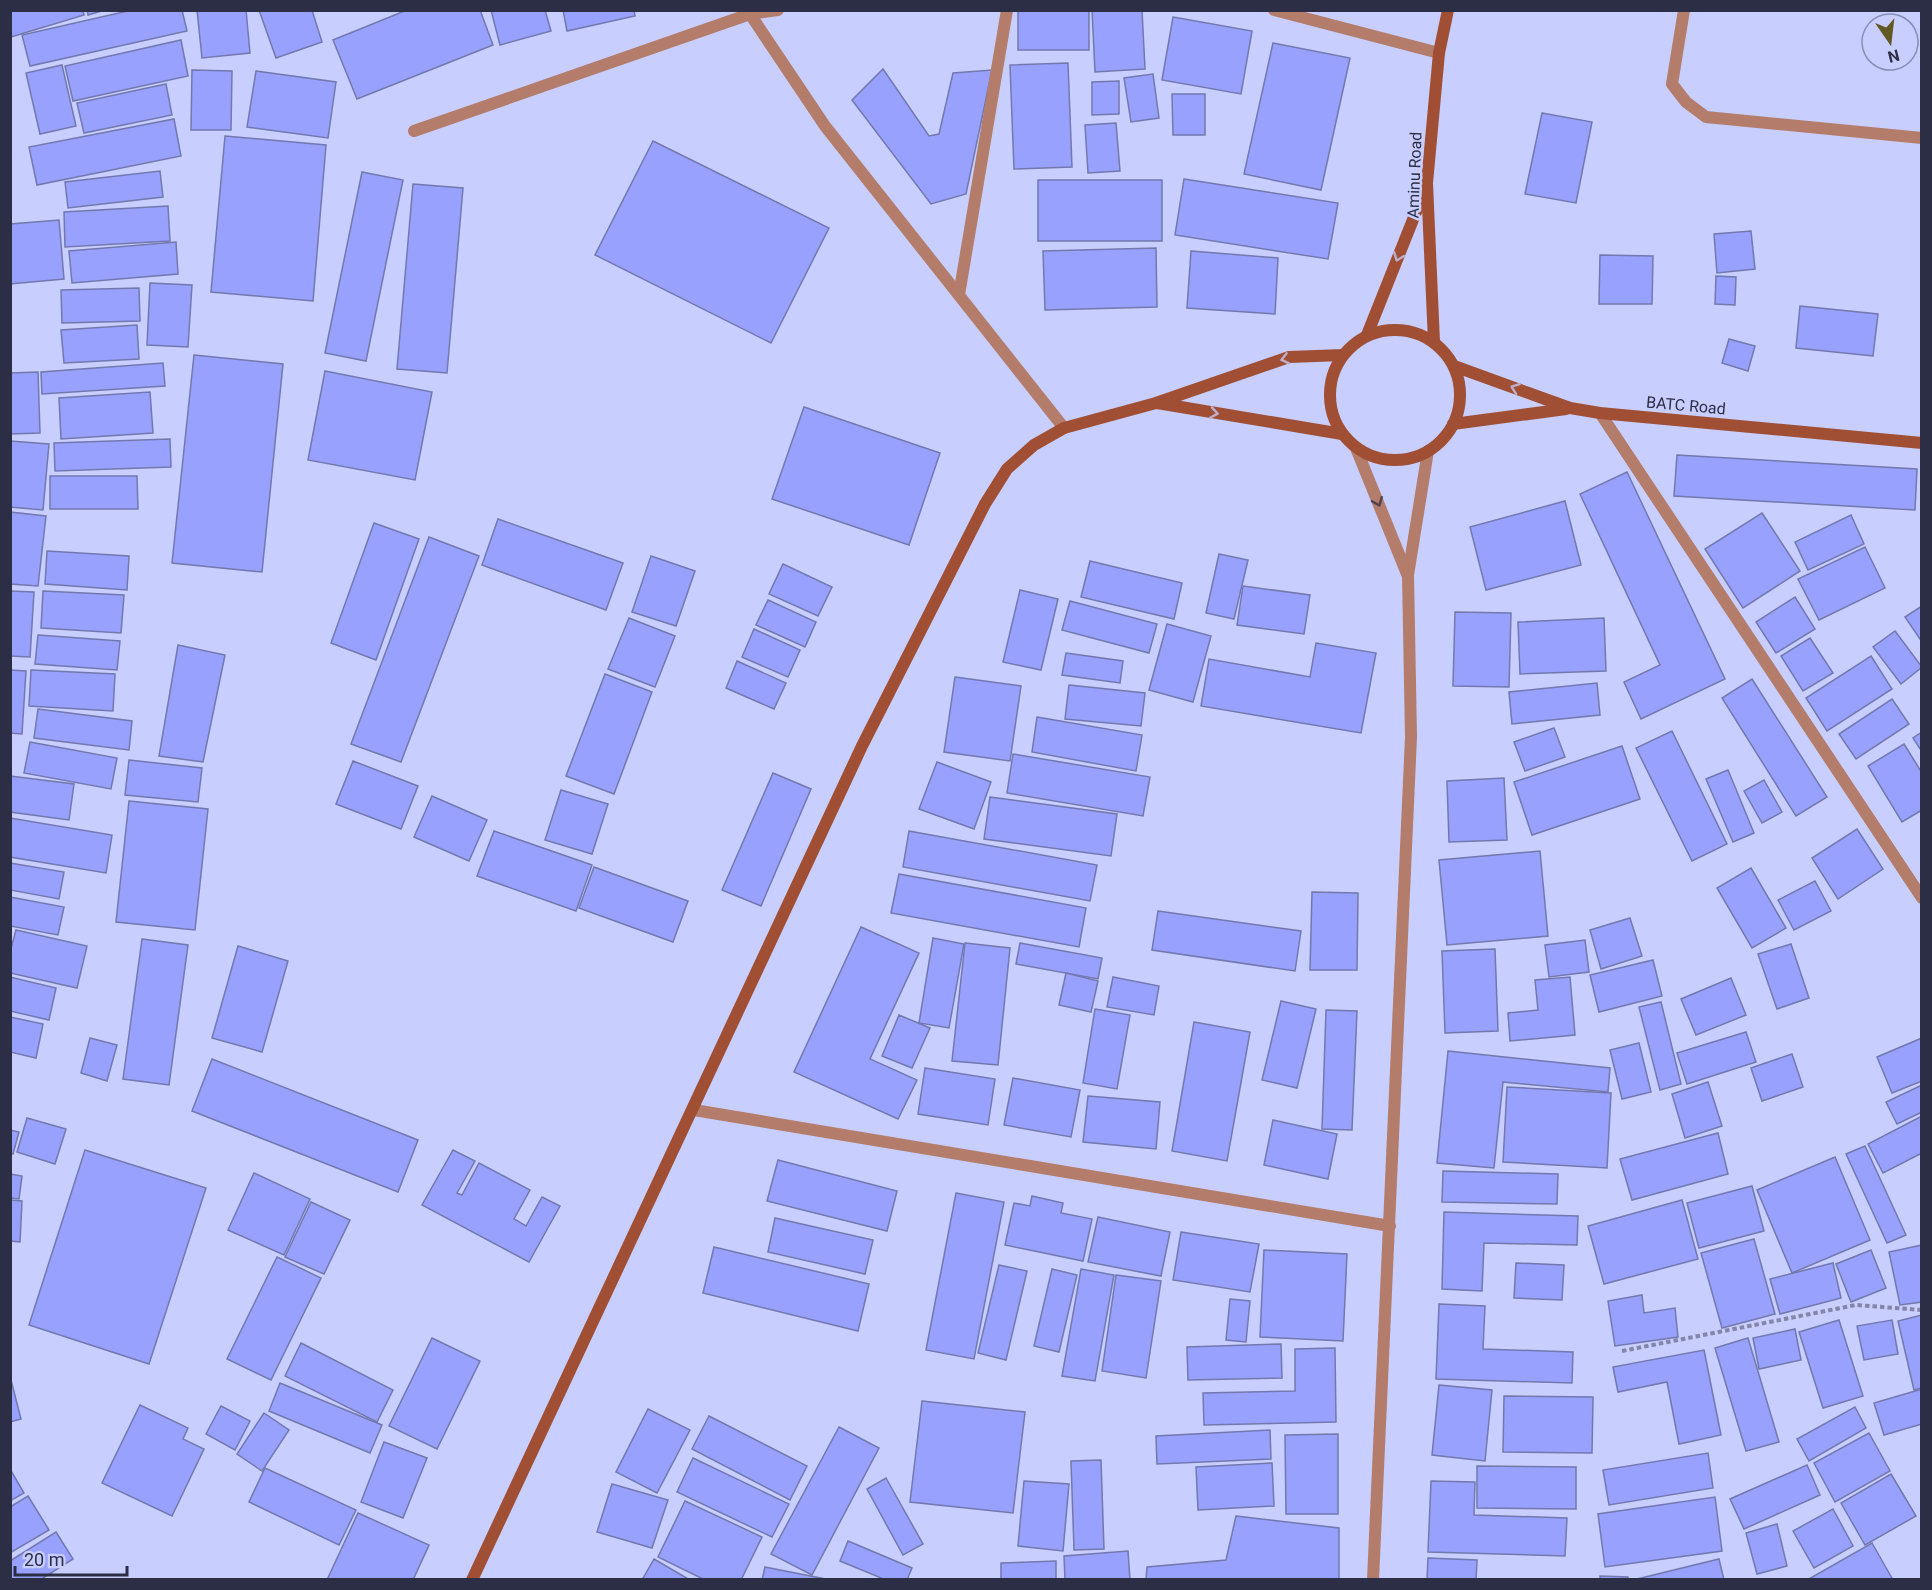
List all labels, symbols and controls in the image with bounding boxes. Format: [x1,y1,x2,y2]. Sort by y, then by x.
north arrow [1860,12,1920,72]
text: N [1886,45,1901,67]
street label: Aminu Road [1403,131,1426,219]
one-way arrow [1393,251,1406,262]
one-way arrow [1280,352,1290,365]
one-way arrow [1510,383,1521,396]
street label: BATC Road [1645,393,1727,418]
one-way arrow [1209,406,1218,418]
one-way arrow [1371,496,1383,507]
scale bar [15,1539,128,1577]
text: 20 m [24,1549,64,1570]

